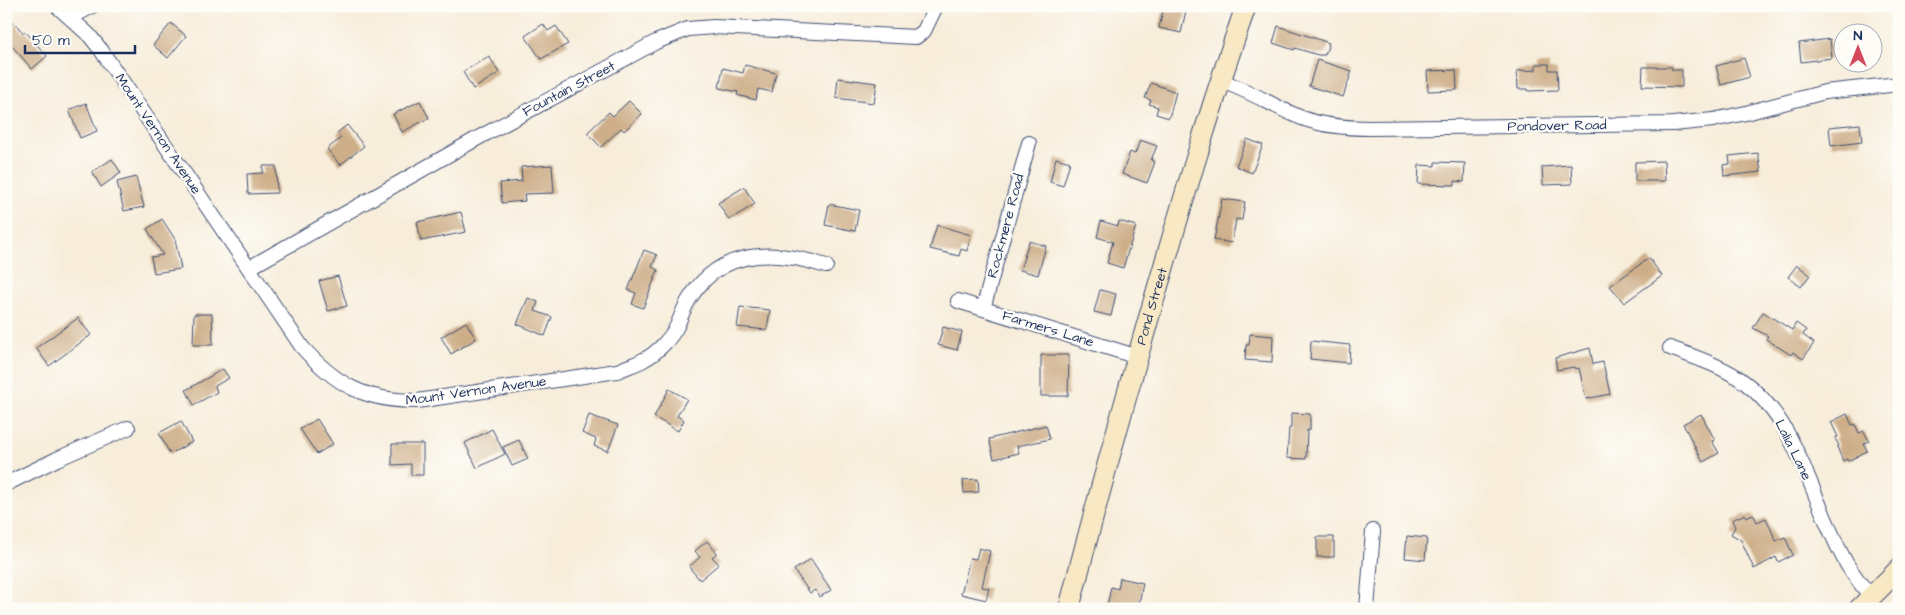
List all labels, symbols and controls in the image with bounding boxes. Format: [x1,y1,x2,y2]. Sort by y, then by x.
scale bar [25,22,135,54]
north arrow [1832,22,1882,72]
text: N [1854,26,1863,46]
text: 50 m [32,30,70,51]
street label: Fountain Street [519,56,619,122]
street label: Mount Vernon Avenue [110,70,206,199]
street label: Pondover Road [1507,115,1607,137]
street label: Rockmere Road [983,172,1029,280]
street label: Pond Street [1132,265,1173,347]
street label: Farmers Lane [1000,306,1097,353]
street label: Mount Vernon Avenue [404,371,548,411]
street label: Lalia Lane [1770,416,1816,484]

